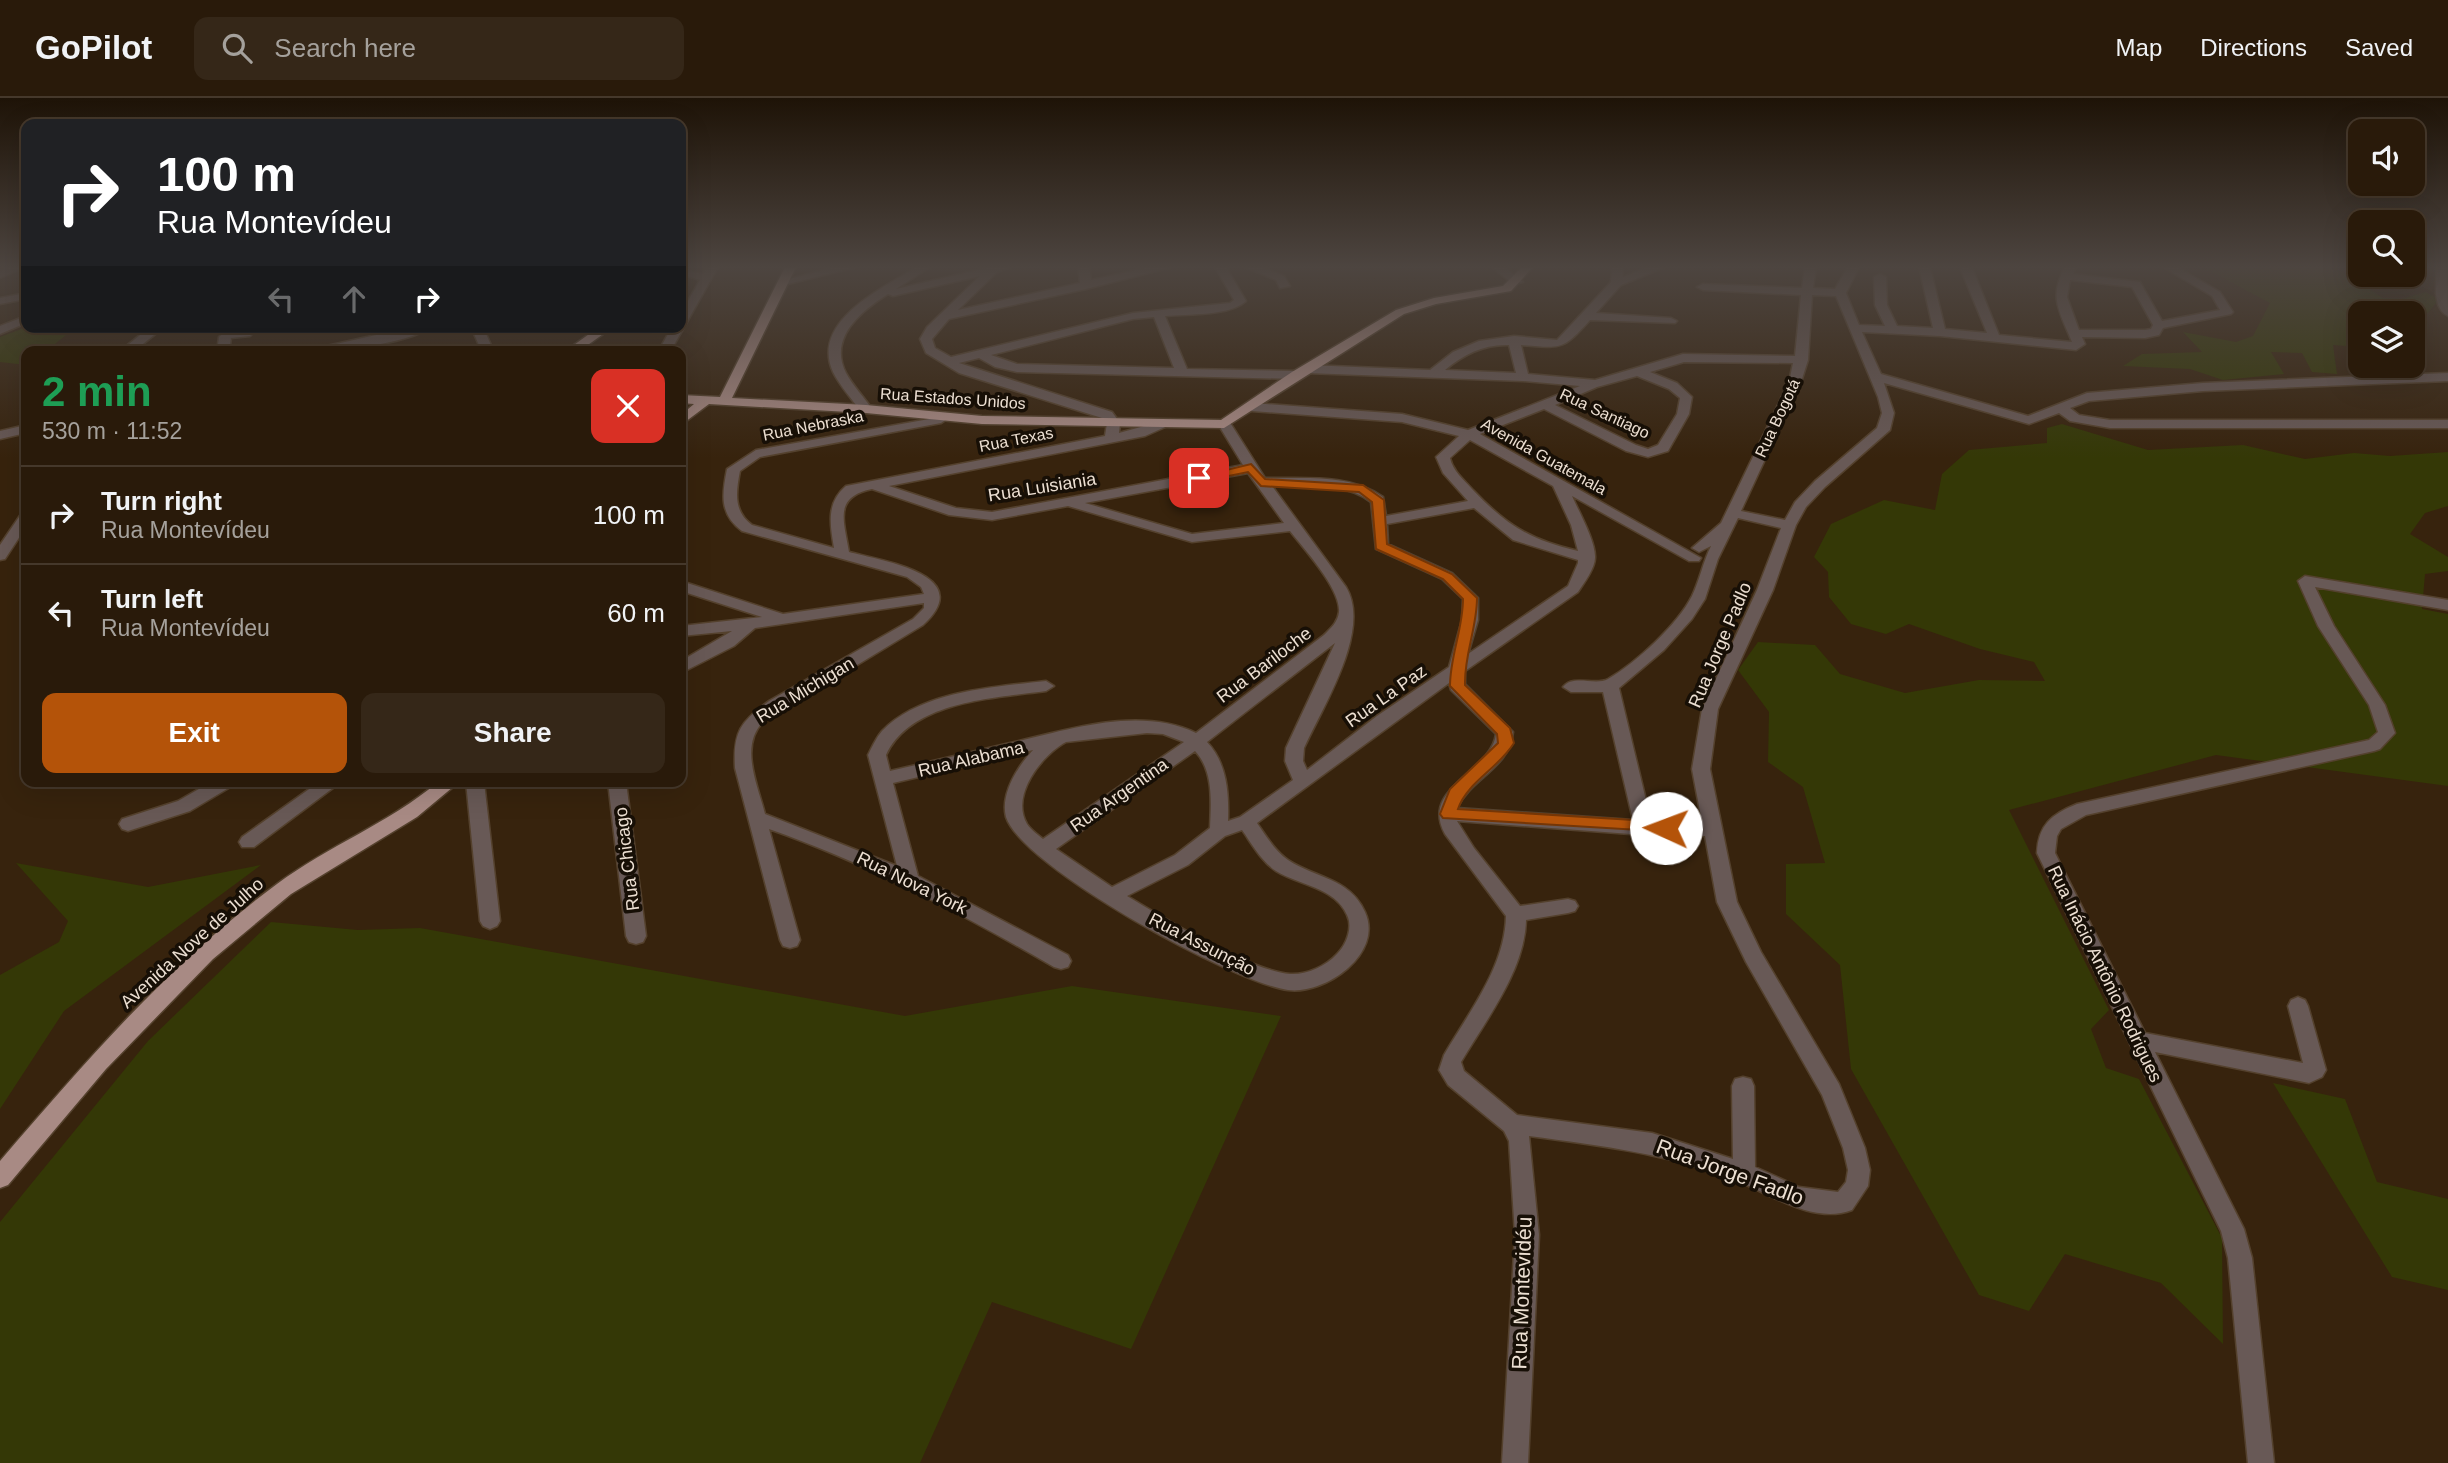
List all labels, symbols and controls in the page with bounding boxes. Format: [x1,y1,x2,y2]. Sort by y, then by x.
search box [194,17,684,80]
text: GoPilot [35,29,152,66]
icon: search [218,29,256,67]
text: Search here [274,33,416,63]
text: Map [2116,34,2162,61]
text: Directions [2200,34,2307,61]
text: Saved [2345,34,2413,61]
map controls [2348,119,2425,378]
button: sound [2348,119,2425,196]
icon: right [42,147,133,238]
text: 100 m [157,147,296,201]
text: Rua Montevídeu [157,204,392,240]
button: search [2348,210,2425,287]
icon: left [262,280,300,318]
icon: ahead [335,280,373,318]
icon: right [408,280,446,318]
button: layers [2348,301,2425,378]
text: 2 min [42,368,152,415]
button: close [591,369,665,443]
street label: Rua Bogotá [1752,376,1803,460]
street label: Rua Estados Unidos [880,385,1026,412]
street label: Rua Santiago [1557,385,1652,442]
street label: Rua Nebraska [761,407,865,444]
street label: Avenida Guatemala [1478,415,1609,498]
text: 530 m · 11:52 [42,418,182,444]
street label: Rua Texas [978,424,1055,455]
pin [1169,448,1229,508]
icon: arrive [1180,459,1218,497]
street label: Rua Luisiania [987,468,1098,505]
text: Turn right [101,486,222,516]
icon: right [42,496,80,534]
text: 100 m [593,500,665,530]
text: Rua Montevídeu [101,517,270,543]
street label: Rua Jorge Padlo [1685,579,1755,711]
text: Turn left [101,584,203,614]
icon: left [42,594,80,632]
text: 60 m [607,598,665,628]
text: Rua Montevídeu [101,615,270,641]
street label: Rua Bariloche [1213,623,1315,707]
street label: Rua Michigan [753,653,857,727]
street label: Rua La Paz [1342,661,1430,731]
button: Exit [42,693,347,773]
button: Share [361,693,665,773]
street label: Rua Alabama [916,737,1027,781]
street label: Rua Argentina [1067,754,1172,836]
position arrow [1629,791,1703,865]
street label: Rua Chicago [611,806,643,912]
street label: Rua Nova York [854,848,971,919]
street label: Rua Inácio Antônio Rodrigues [2044,863,2166,1085]
street label: Avenida Nove de Julho [117,874,267,1012]
street label: Rua Assunção [1146,909,1258,979]
street label: Rua Jorge Fadlo [1653,1134,1807,1209]
street label: Rua Montevidéu [1507,1216,1536,1370]

